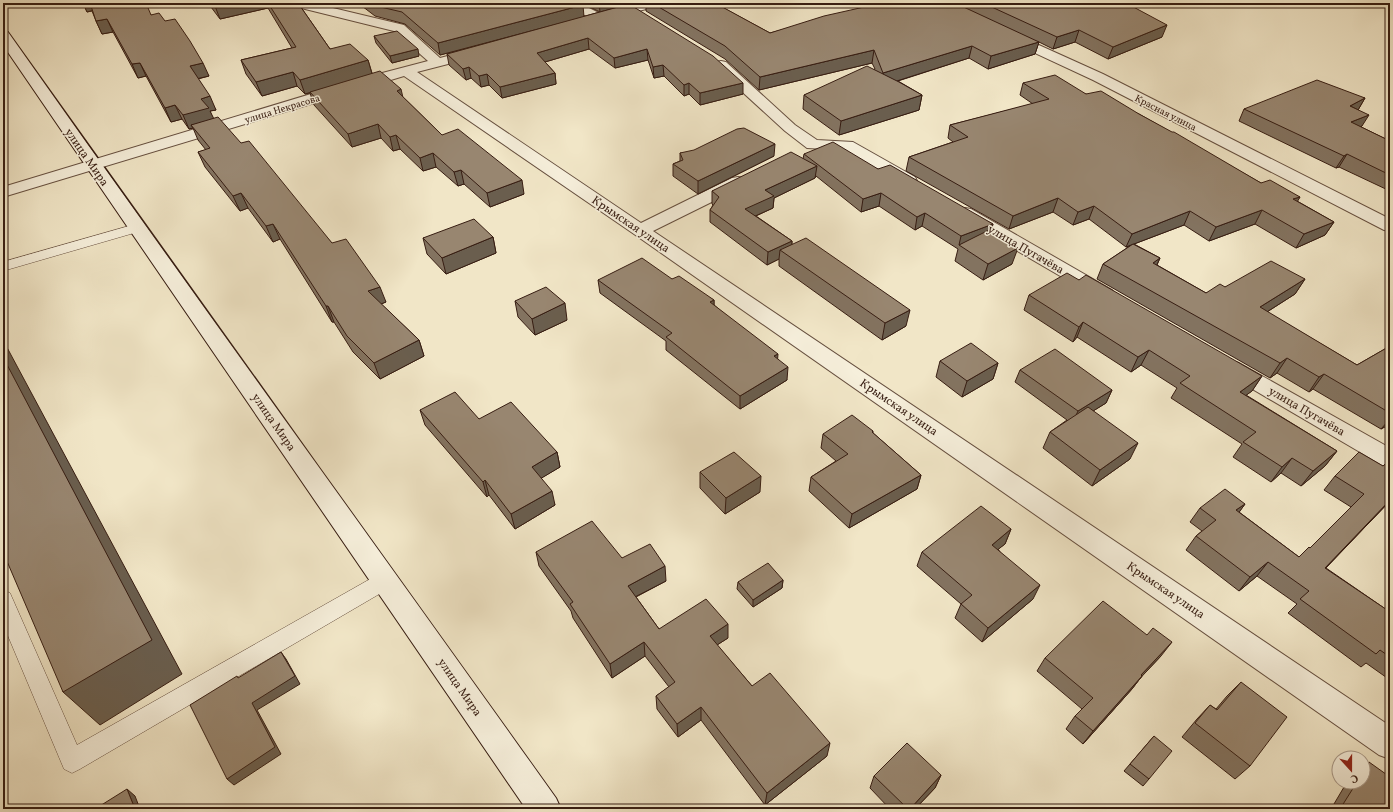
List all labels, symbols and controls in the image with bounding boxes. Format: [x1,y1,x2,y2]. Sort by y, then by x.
street label: улица Некрасова [243,91,322,127]
street label: Красная улица [1132,91,1199,135]
street label: улица Мира [60,125,112,190]
street label: Крымская улица [588,193,673,257]
street label: улица Пугачёва [984,221,1067,278]
street label: Крымская улица [856,376,941,440]
street label: улица Пугачёва [1265,383,1348,440]
street label: улица Мира [247,390,299,455]
street label: Крымская улица [1123,559,1208,623]
street label: улица Мира [433,655,485,720]
north arrow [1331,750,1371,790]
text: С [1348,770,1360,786]

